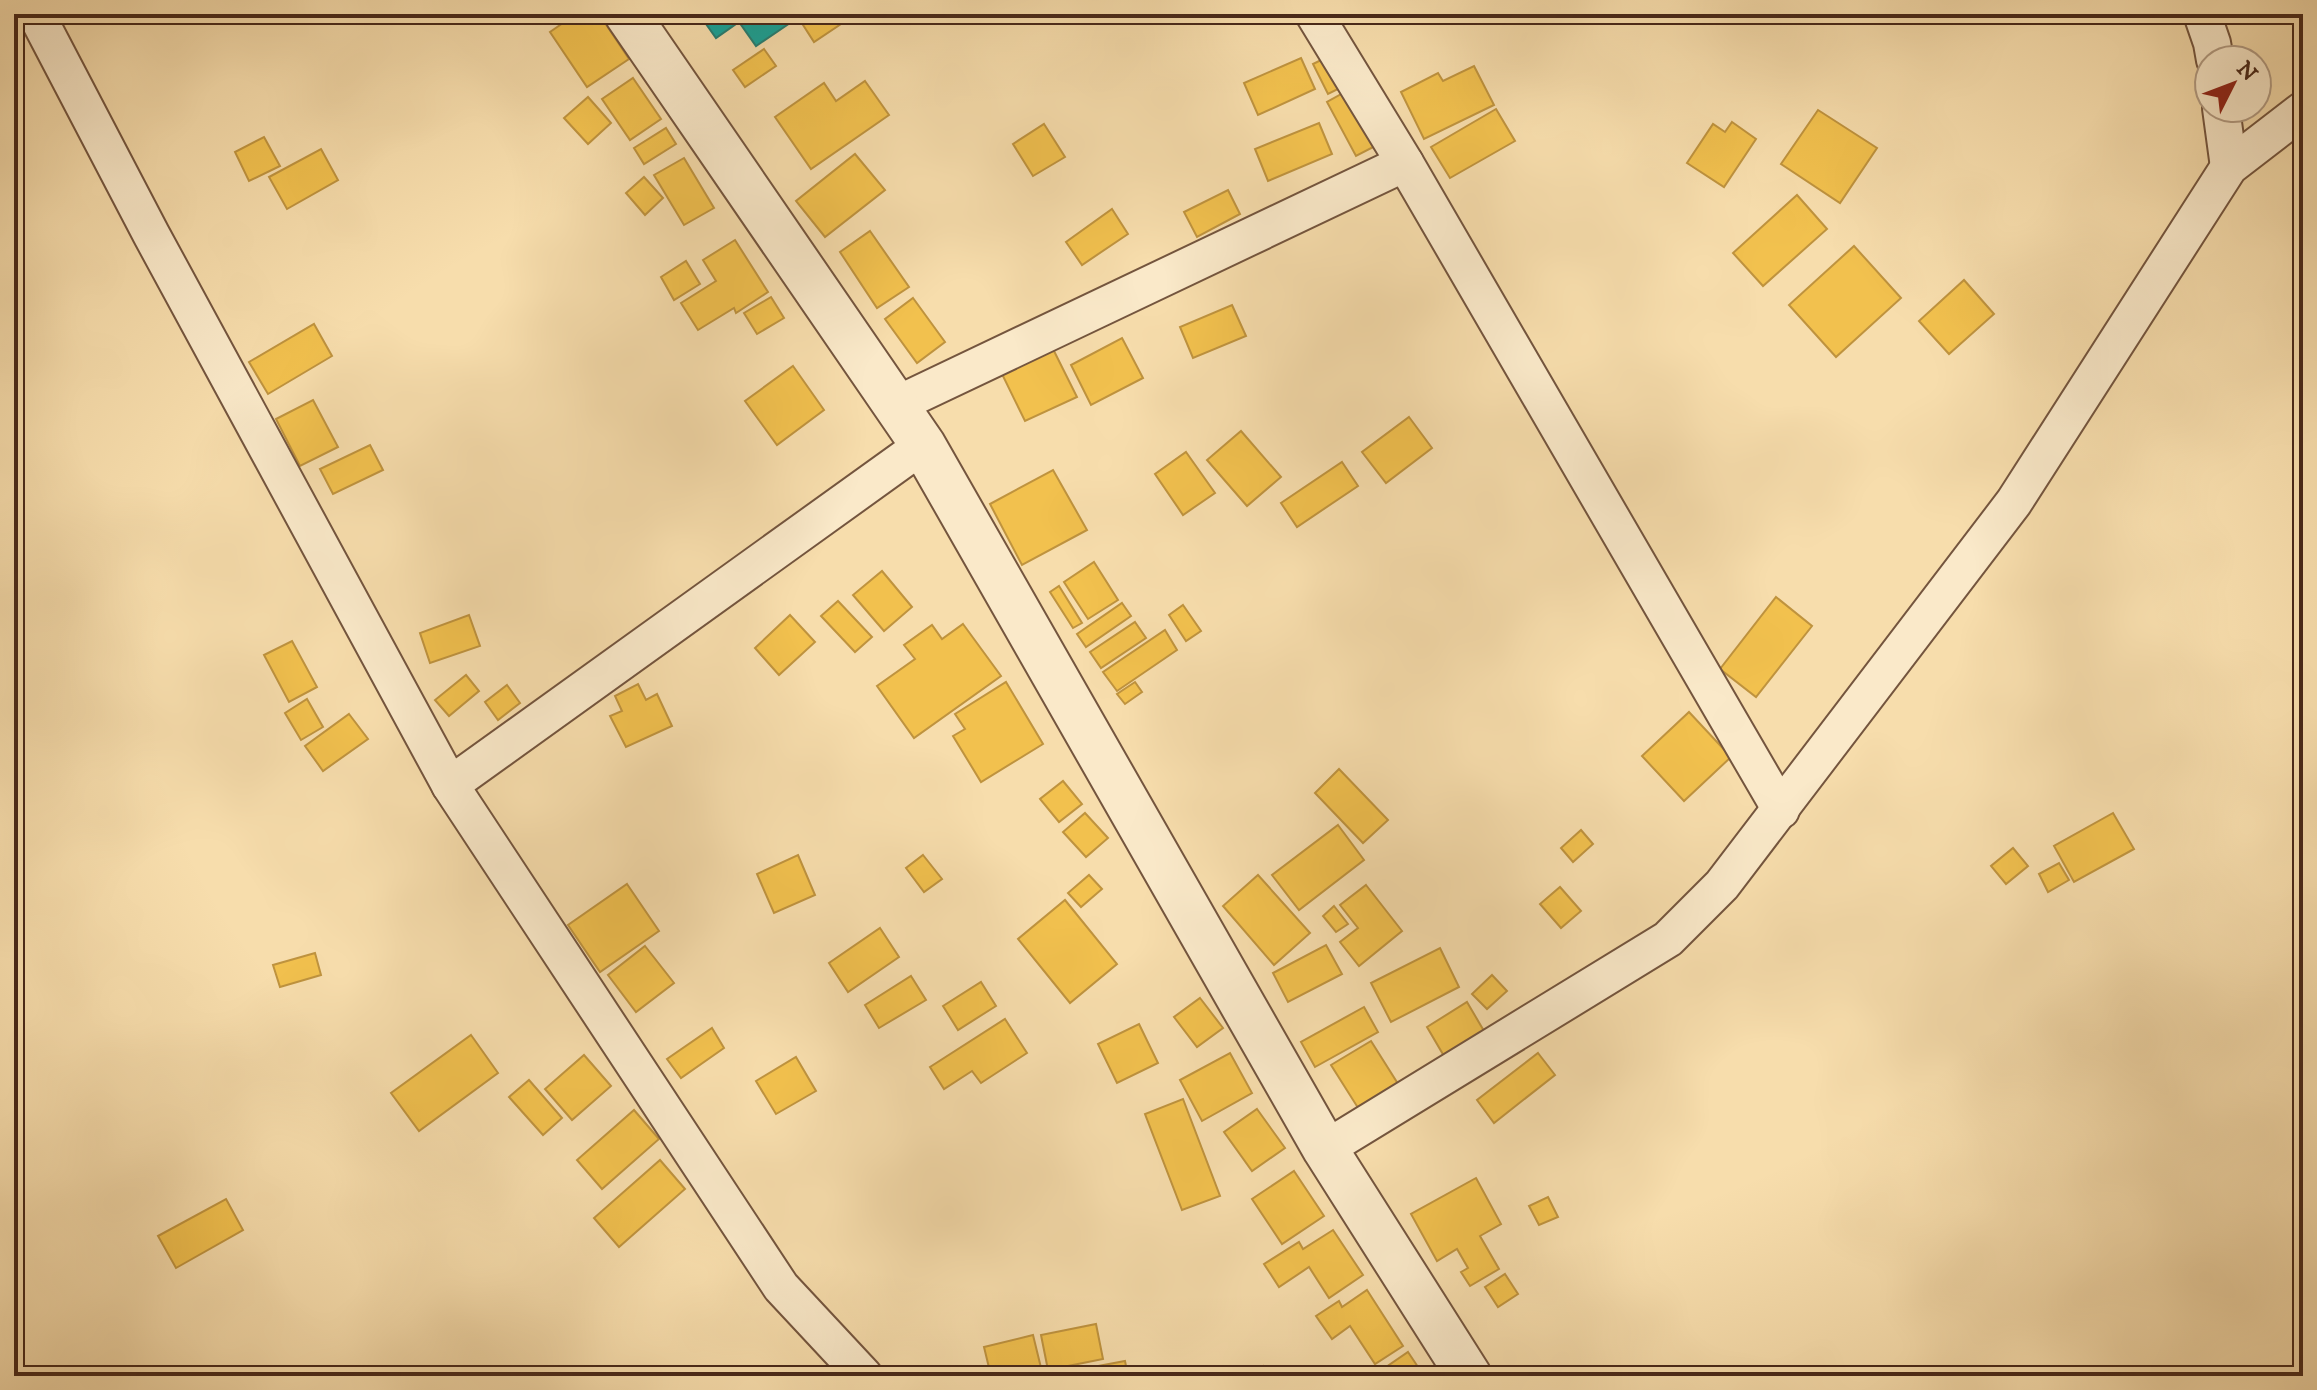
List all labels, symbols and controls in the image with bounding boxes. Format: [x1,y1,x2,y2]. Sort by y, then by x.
north arrow [2193,44,2273,124]
text: N [2231,56,2263,87]

